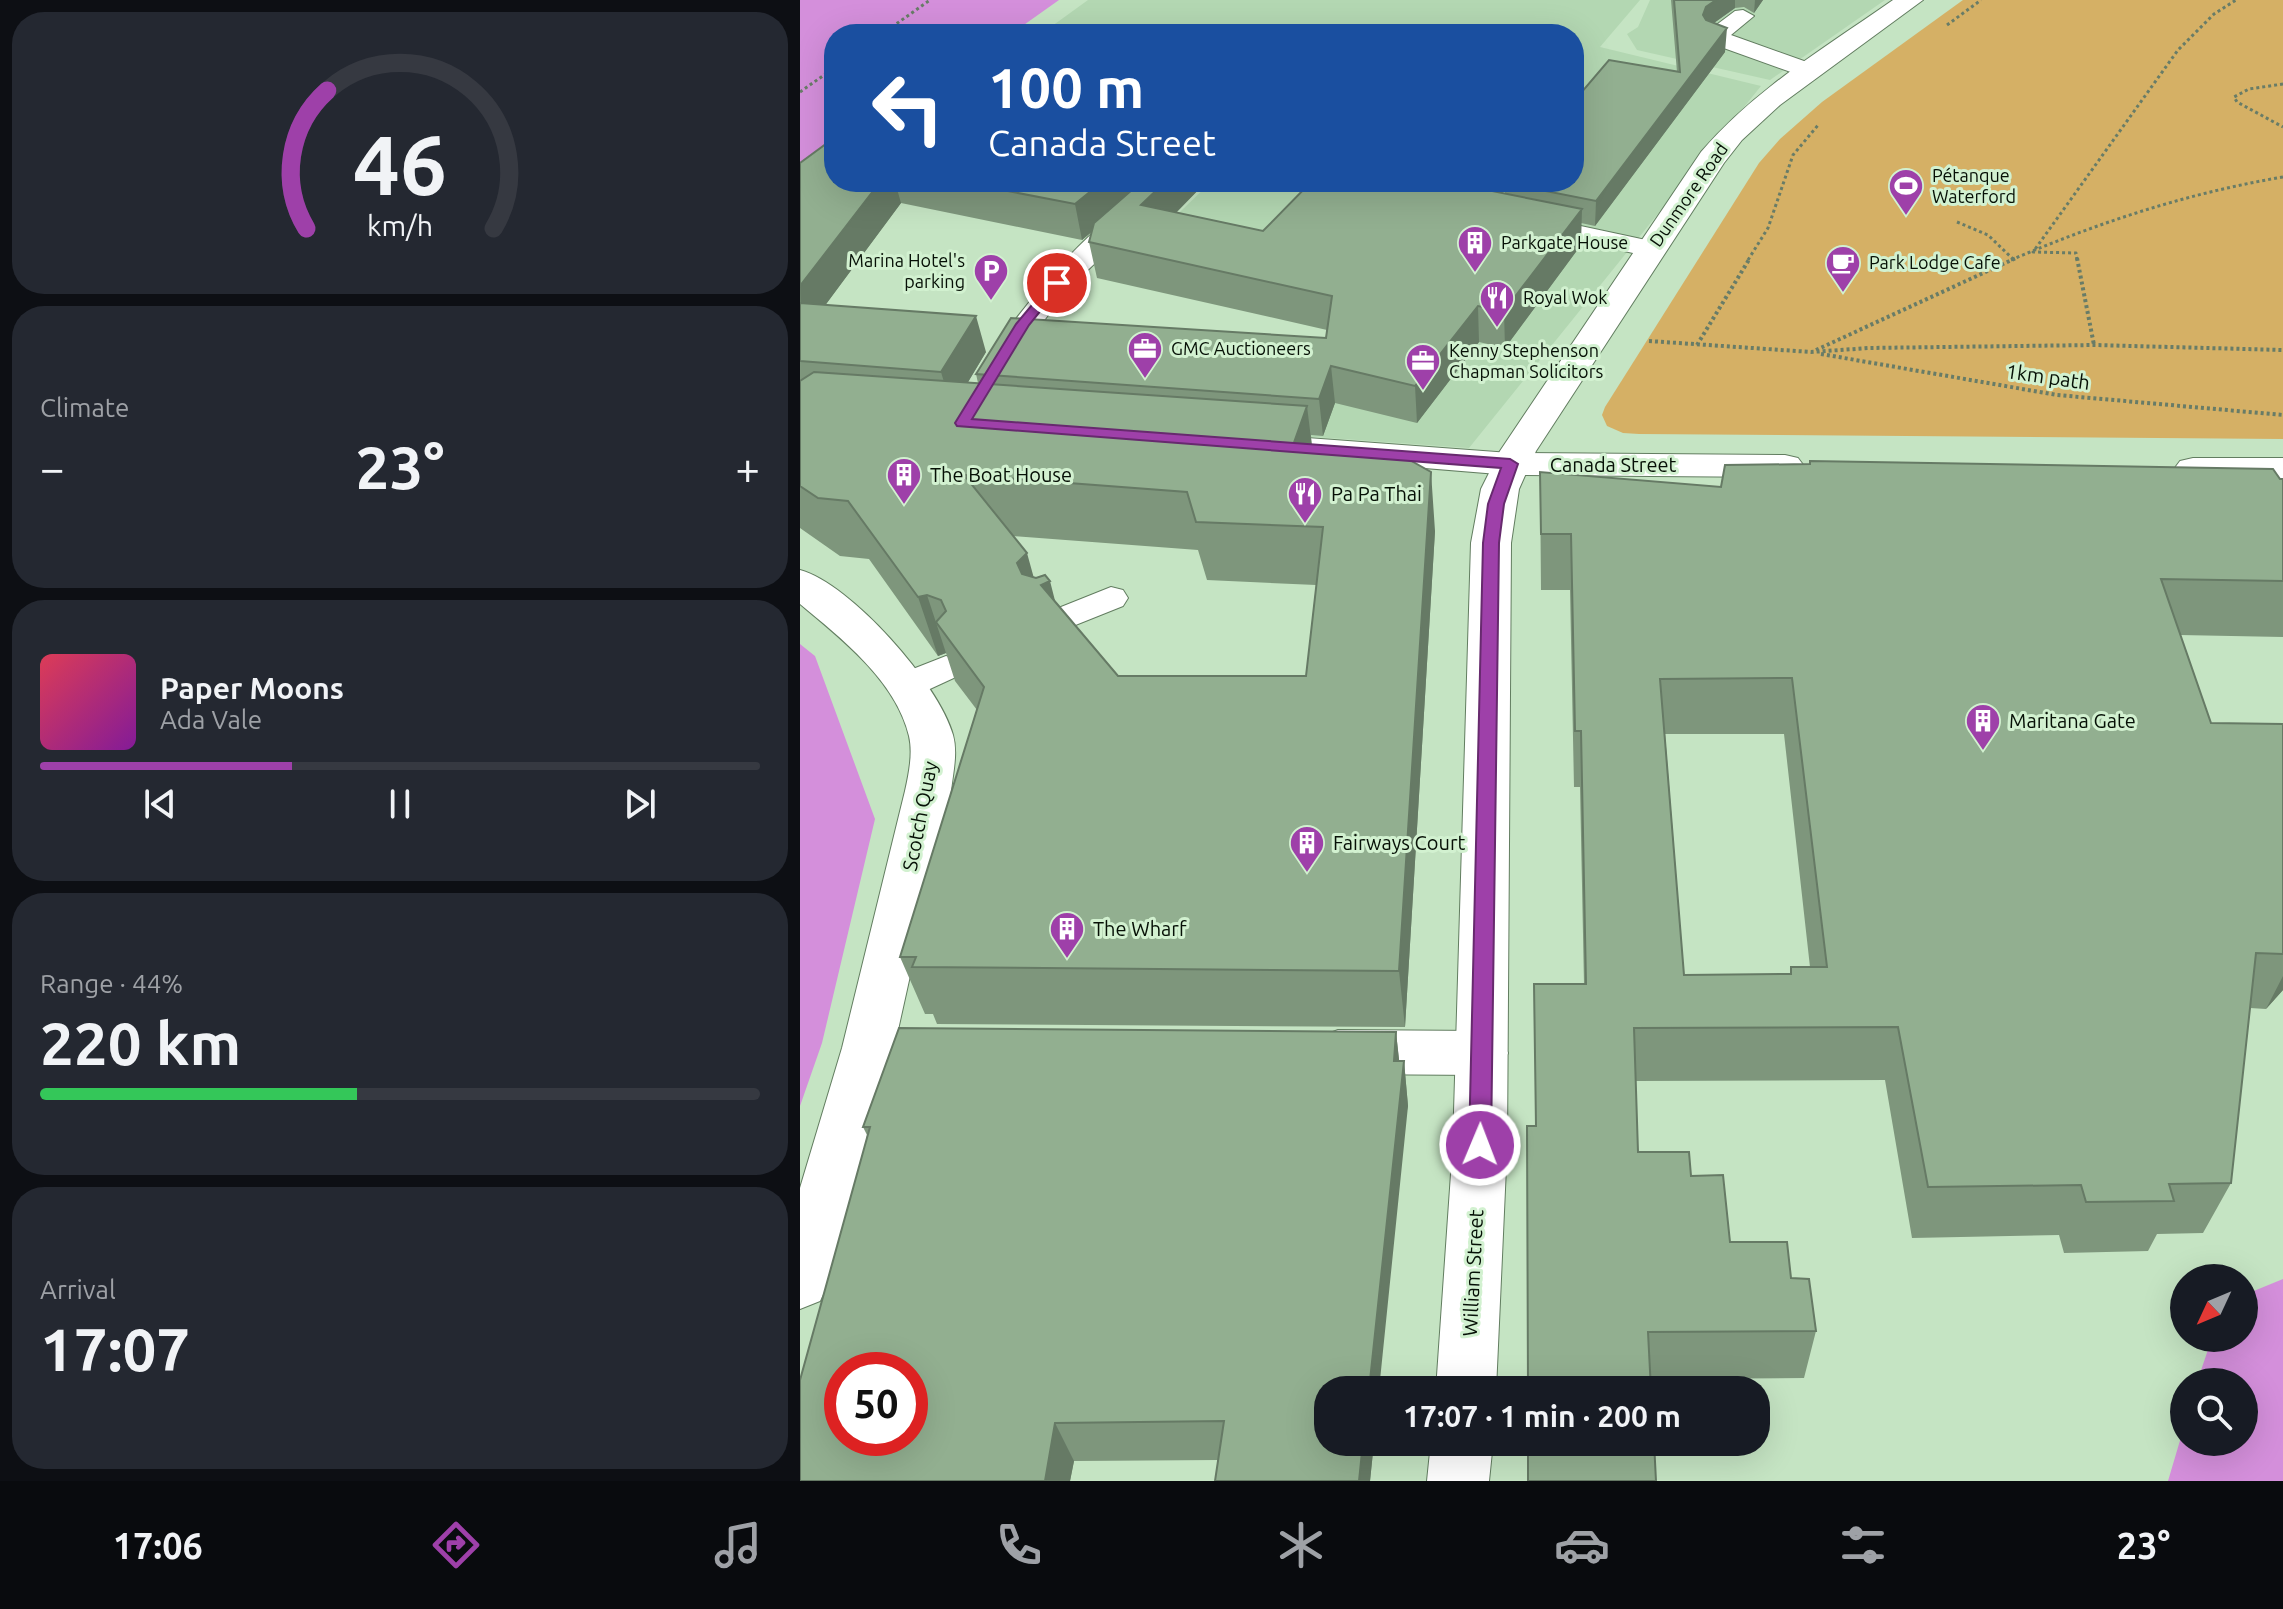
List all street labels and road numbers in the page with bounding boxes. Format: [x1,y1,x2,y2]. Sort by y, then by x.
street label: Dunmore Road [1645,139,1731,250]
street label: 1km path [2005,359,2092,394]
street label: Canada Street [1550,453,1676,476]
street label: Scotch Quay [898,759,941,873]
street label: William Street [1458,1209,1487,1337]

